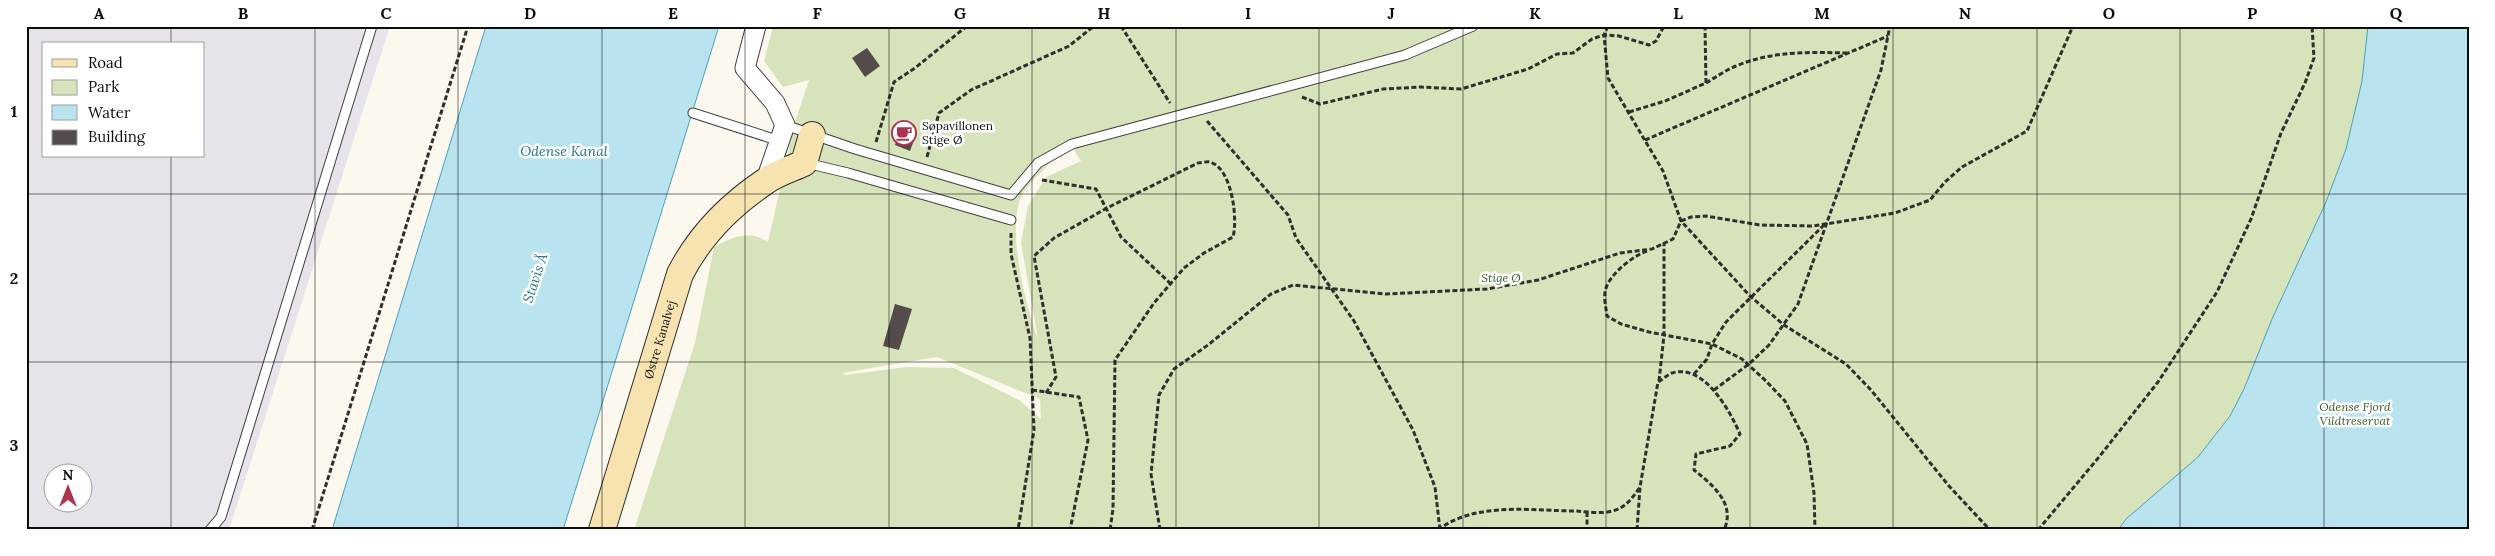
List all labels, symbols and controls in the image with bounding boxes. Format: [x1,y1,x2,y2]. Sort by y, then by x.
text: A [94,3,105,23]
text: B [238,3,249,23]
text: C [380,3,392,23]
text: D [524,3,536,23]
text: E [668,3,678,23]
text: F [812,3,822,23]
text: G [954,3,966,23]
text: H [1098,3,1111,23]
text: I [1245,3,1251,23]
text: J [1387,3,1395,23]
text: K [1529,3,1541,23]
text: L [1673,3,1683,23]
text: M [1814,3,1830,23]
text: N [1959,3,1971,23]
text: O [2103,3,2115,23]
text: P [2247,3,2257,23]
text: Q [2390,3,2403,23]
legend [42,42,205,158]
text: Road [88,53,123,72]
text: Park [88,77,119,96]
text: 1 [11,101,17,121]
text: Water [88,103,131,122]
place label: Søpavillonen Stige Ø [922,118,993,147]
cafe icon: Søpavillonen Stige Ø [891,120,917,146]
text: Building [88,127,146,146]
water label: Odense Kanal [520,142,608,160]
water label: Stavis Å [519,251,552,305]
text: 2 [10,268,18,288]
park label: Stige Ø [1481,270,1521,285]
street label: Østre Kanalvej [640,298,679,381]
park label: Odense Fjord Vildtreservat [2319,399,2391,428]
text: 3 [10,435,19,455]
north arrow [42,464,92,514]
text: N [63,466,74,484]

